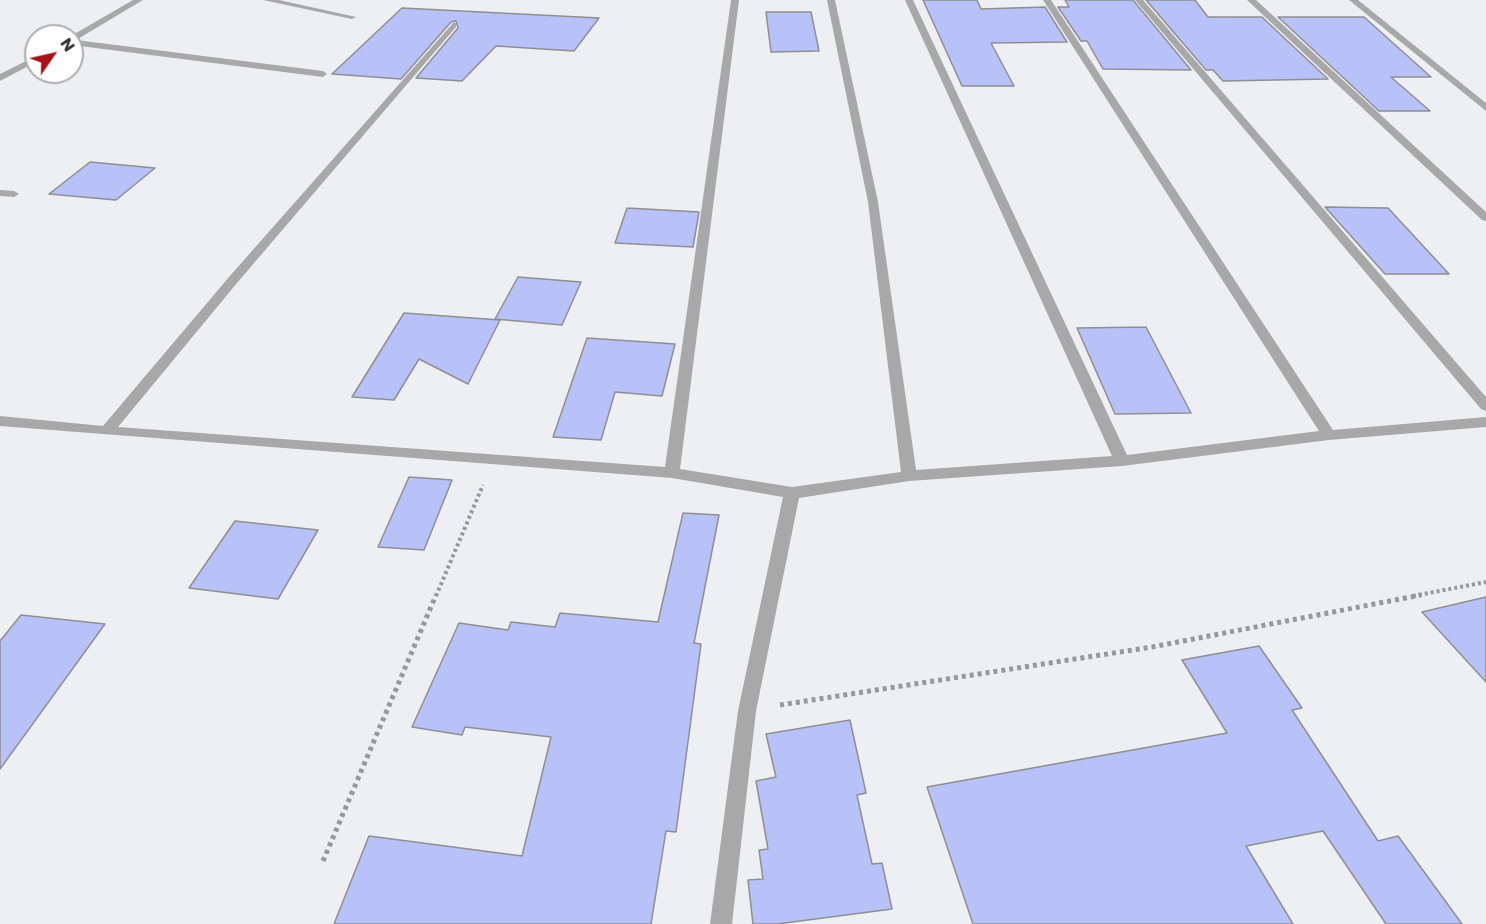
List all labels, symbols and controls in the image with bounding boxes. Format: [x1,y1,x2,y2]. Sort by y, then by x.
north arrow [24,24,84,84]
text: N [55,33,81,56]

